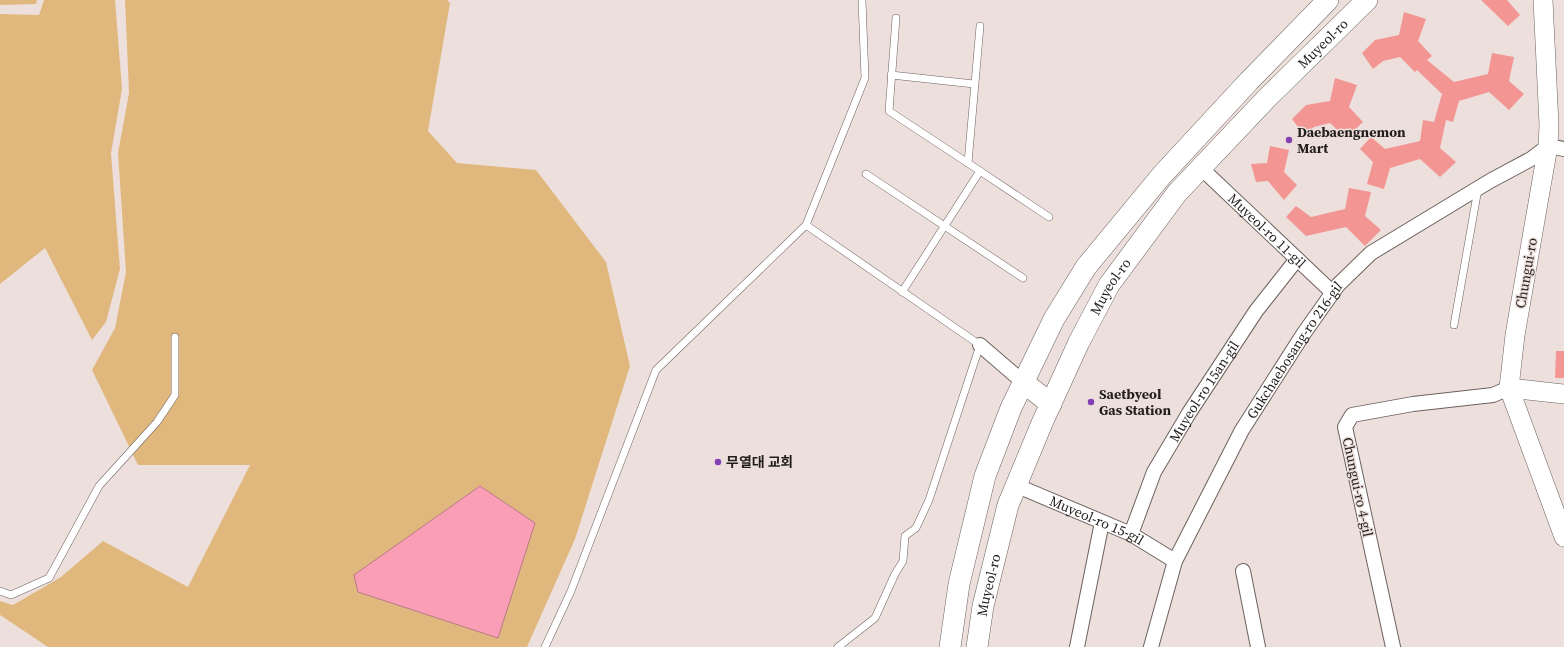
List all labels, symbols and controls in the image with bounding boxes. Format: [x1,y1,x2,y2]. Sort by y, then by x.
street label: Muyeol-ro [1293,14,1353,73]
place label: Daebaengnemon Mart [1297,122,1406,158]
marker: Daebaengnemon Mart [1284,135,1294,145]
street label: Muyeol-ro 11-gil [1223,189,1311,273]
street label: Chungui-ro [1510,236,1542,310]
street label: Muyeol-ro [1085,254,1136,319]
street label: Gukchaebosang-ro 216-gil [1242,276,1347,423]
street label: Muyeol-ro 15an-gil [1164,337,1244,446]
place label: Saetbyeol Gas Station [1099,384,1171,420]
marker: Saetbyeol Gas Station [1086,397,1096,407]
street label: Chungui-ro 4-gil [1338,435,1378,539]
place label: 무열대 교회 [726,452,793,472]
marker: 무열대 교회 [713,457,723,467]
street label: Muyeol-ro 15-gil [1047,491,1148,550]
street label: Muyeol-ro [972,551,1006,618]

